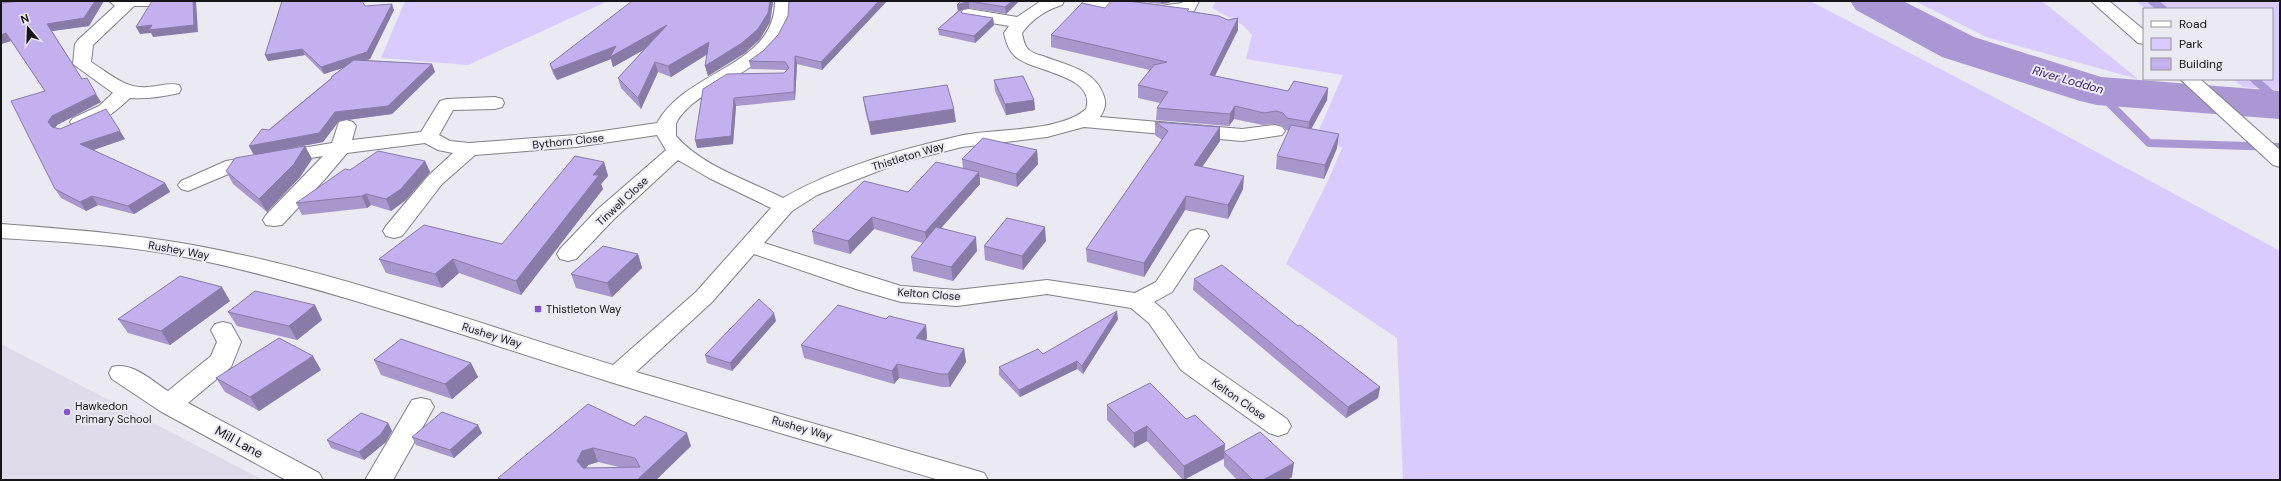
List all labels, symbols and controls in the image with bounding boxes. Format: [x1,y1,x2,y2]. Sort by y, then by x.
north arrow [8,8,48,48]
legend [2143,8,2273,80]
text: N [19,11,31,26]
text: Road [2179,16,2207,32]
text: Park [2179,36,2203,52]
text: Building [2179,56,2223,72]
water label: River Loddon [2031,62,2105,98]
street label: Bythorn Close [532,130,604,152]
street label: Thistleton Way [870,138,946,174]
street label: Tinwell Close [593,173,651,229]
street label: Rushey Way [147,238,211,262]
street label: Kelton Close [897,285,961,303]
place label: Thistleton Way [546,302,621,316]
marker: Thistleton Way [533,304,543,314]
street label: Rushey Way [460,319,524,351]
street label: Kelton Close [1209,375,1269,423]
place label: Hawkedon Primary School [75,399,151,426]
marker: Hawkedon Primary School [62,407,72,417]
street label: Rushey Way [770,413,834,443]
street label: Mill Lane [212,422,266,462]

